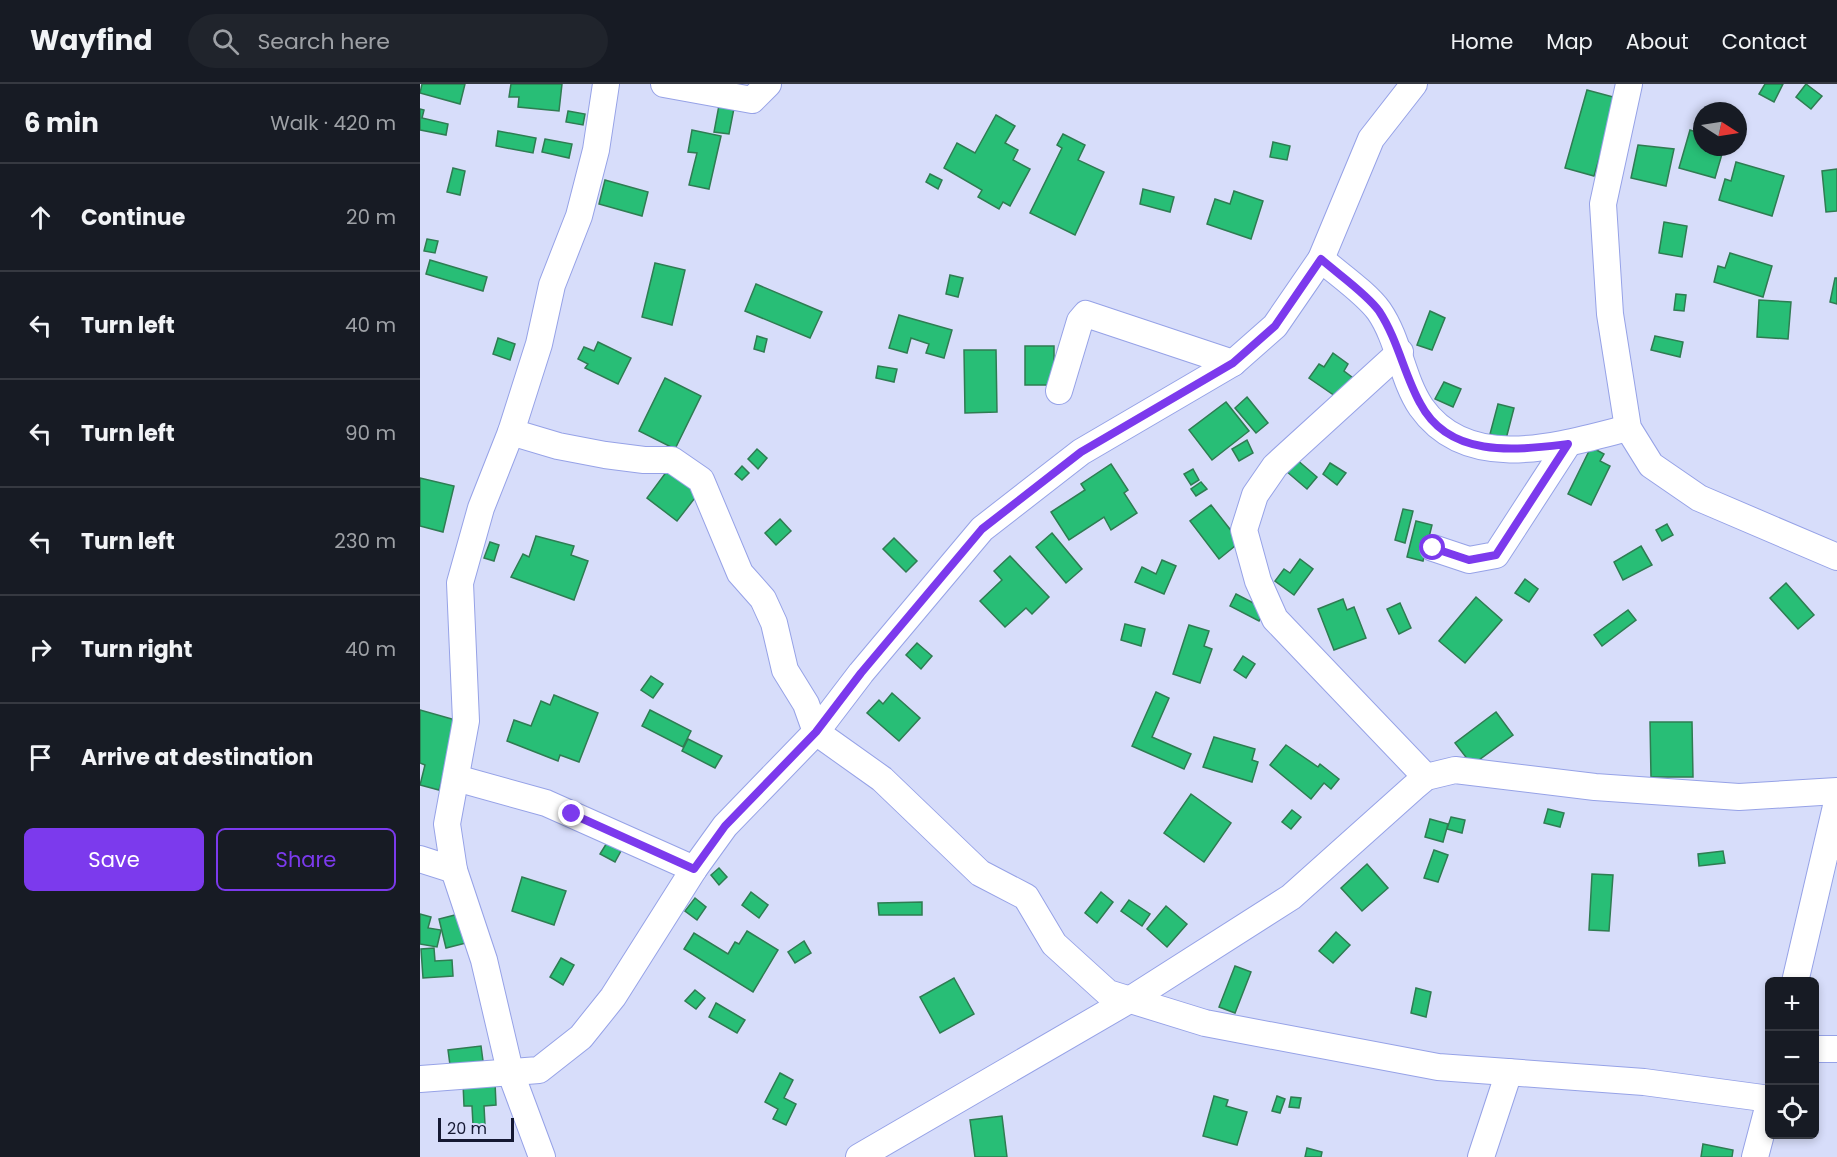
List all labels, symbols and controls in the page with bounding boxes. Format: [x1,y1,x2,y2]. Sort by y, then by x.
search box [188,14,608,68]
text: Wayfind [30,21,152,60]
icon: search [209,25,242,58]
text: Search here [257,26,390,57]
text: Home [1451,27,1513,56]
text: Map [1546,27,1593,56]
text: About [1626,27,1689,56]
text: Contact [1722,27,1807,56]
north arrow [1693,102,1747,156]
text: 6 min [24,105,99,141]
text: Walk · 420 m [270,109,396,137]
icon: ahead [24,201,57,234]
text: Continue [81,202,185,233]
text: 20 m [346,203,396,231]
icon: left [24,309,57,342]
text: Turn left [81,310,175,341]
text: 40 m [345,311,396,339]
icon: left [24,417,57,450]
text: Turn left [81,418,175,449]
text: 90 m [345,419,396,447]
icon: left [24,525,57,558]
text: Turn left [81,526,175,557]
text: 230 m [334,527,396,555]
route start [1419,534,1445,560]
icon: right [24,633,57,666]
text: Turn right [81,634,192,665]
text: 40 m [345,635,396,663]
icon: arrive [24,741,57,774]
text: Arrive at destination [81,742,313,773]
route end [558,800,584,826]
button: Save [24,828,204,891]
button: Share [216,828,396,891]
map controls [1765,977,1819,1139]
button: + [1765,977,1819,1031]
button: − [1765,1031,1819,1085]
button: locate [1765,1085,1819,1139]
scale bar [438,1115,514,1142]
text: 20 m [447,1117,487,1140]

